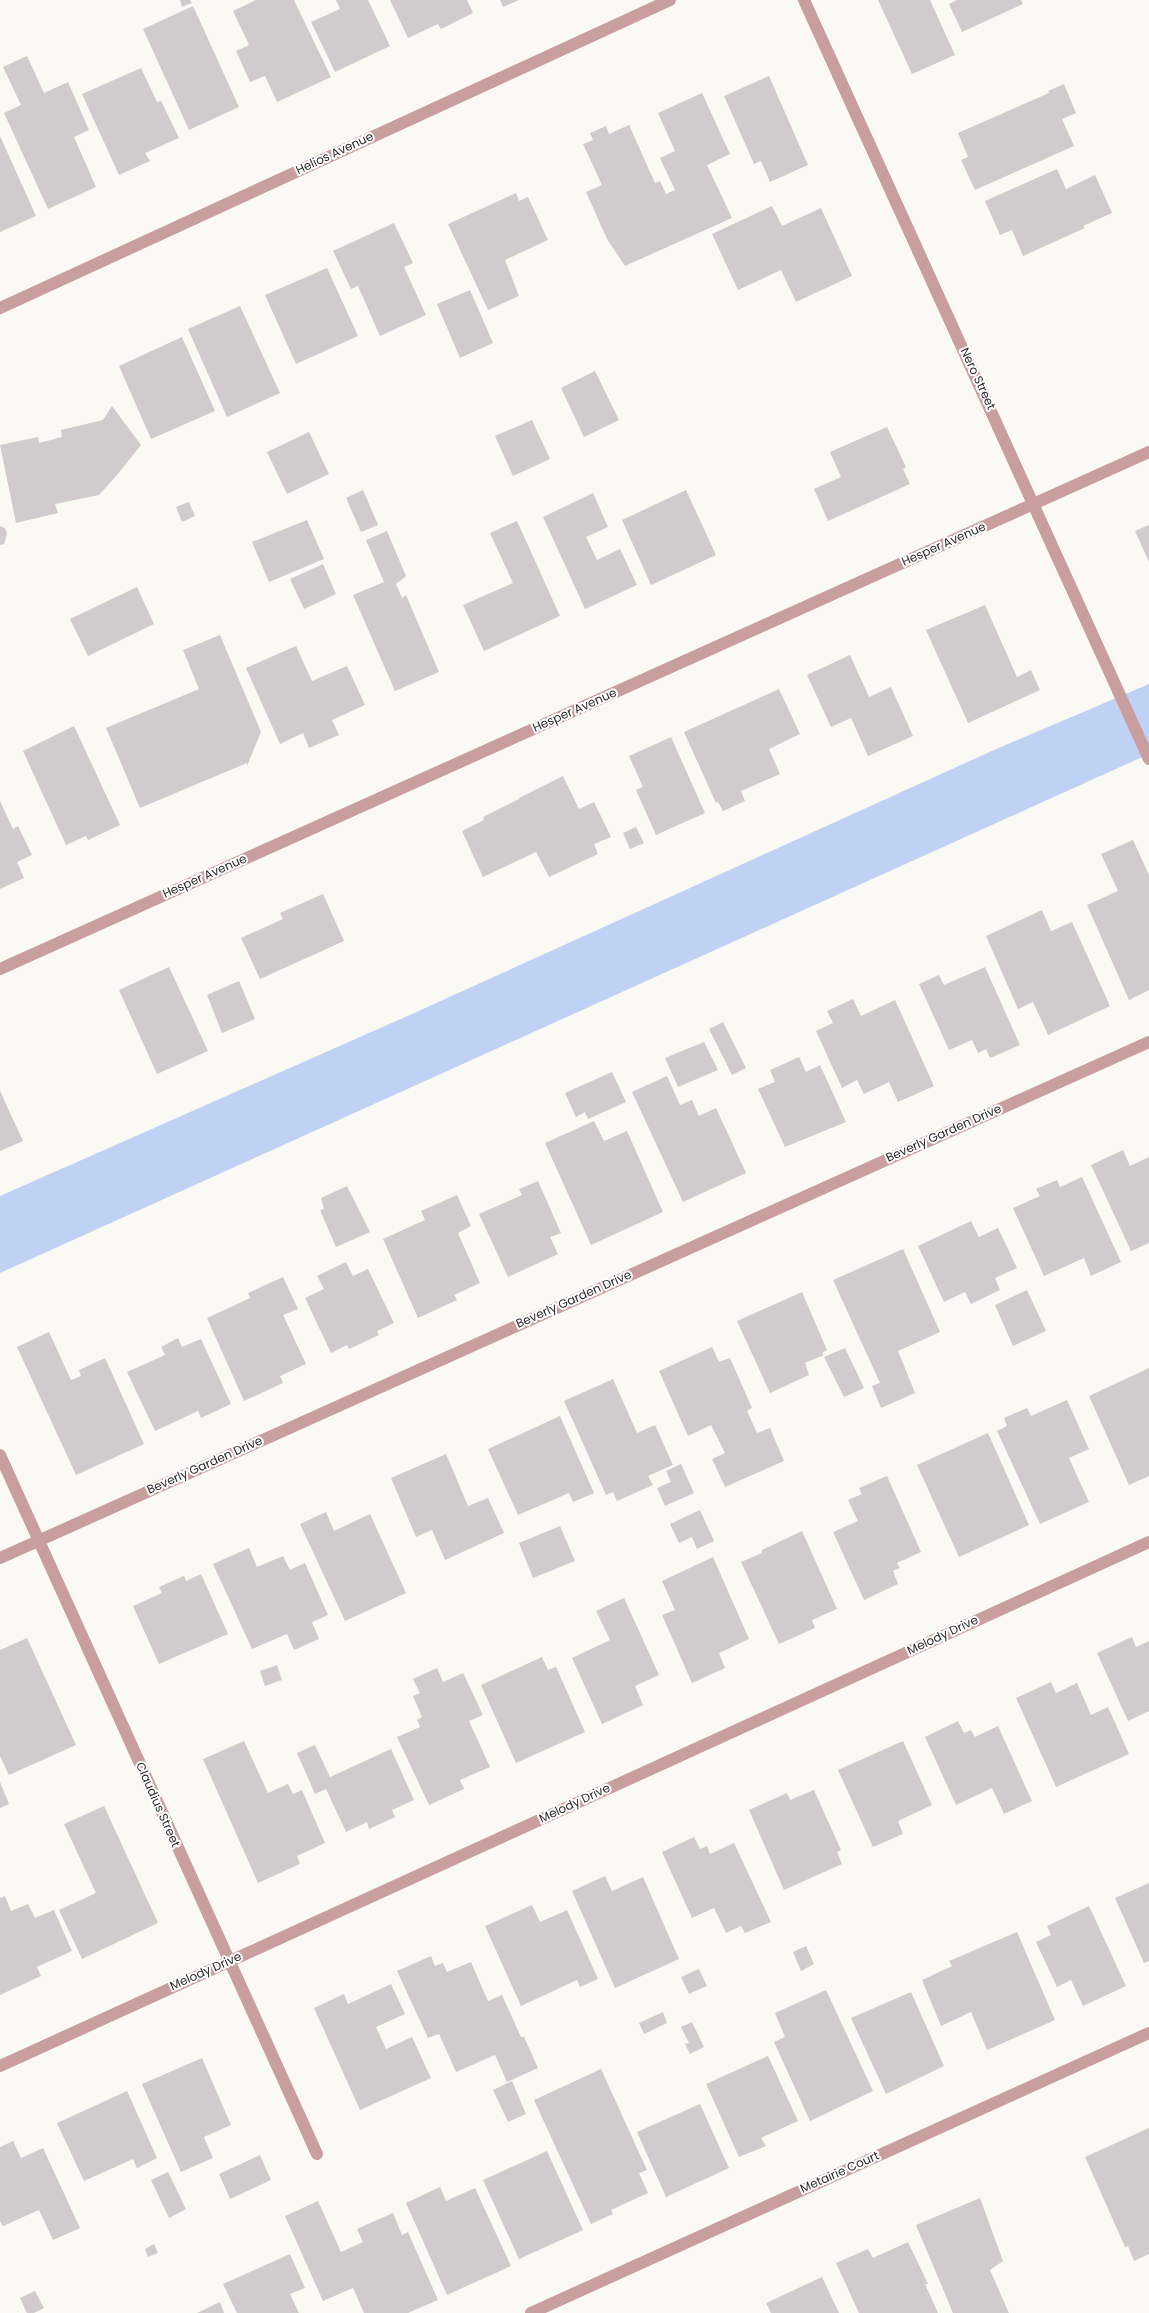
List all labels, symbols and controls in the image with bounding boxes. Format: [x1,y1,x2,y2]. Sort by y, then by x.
street label: Helios Avenue [294,130,376,178]
street label: Nero Street [956,346,998,412]
street label: Hesper Avenue [900,520,988,570]
street label: Hesper Avenue [531,686,619,736]
street label: Hesper Avenue [161,852,249,902]
street label: Beverly Garden Drive [884,1102,1004,1166]
street label: Beverly Garden Drive [514,1268,634,1332]
street label: Beverly Garden Drive [145,1434,265,1498]
street label: Melody Drive [905,1613,981,1659]
street label: Claudius Street [132,1760,182,1850]
street label: Melody Drive [537,1781,613,1827]
street label: Melody Drive [168,1950,244,1994]
street label: Metairie Court [798,2149,882,2197]

